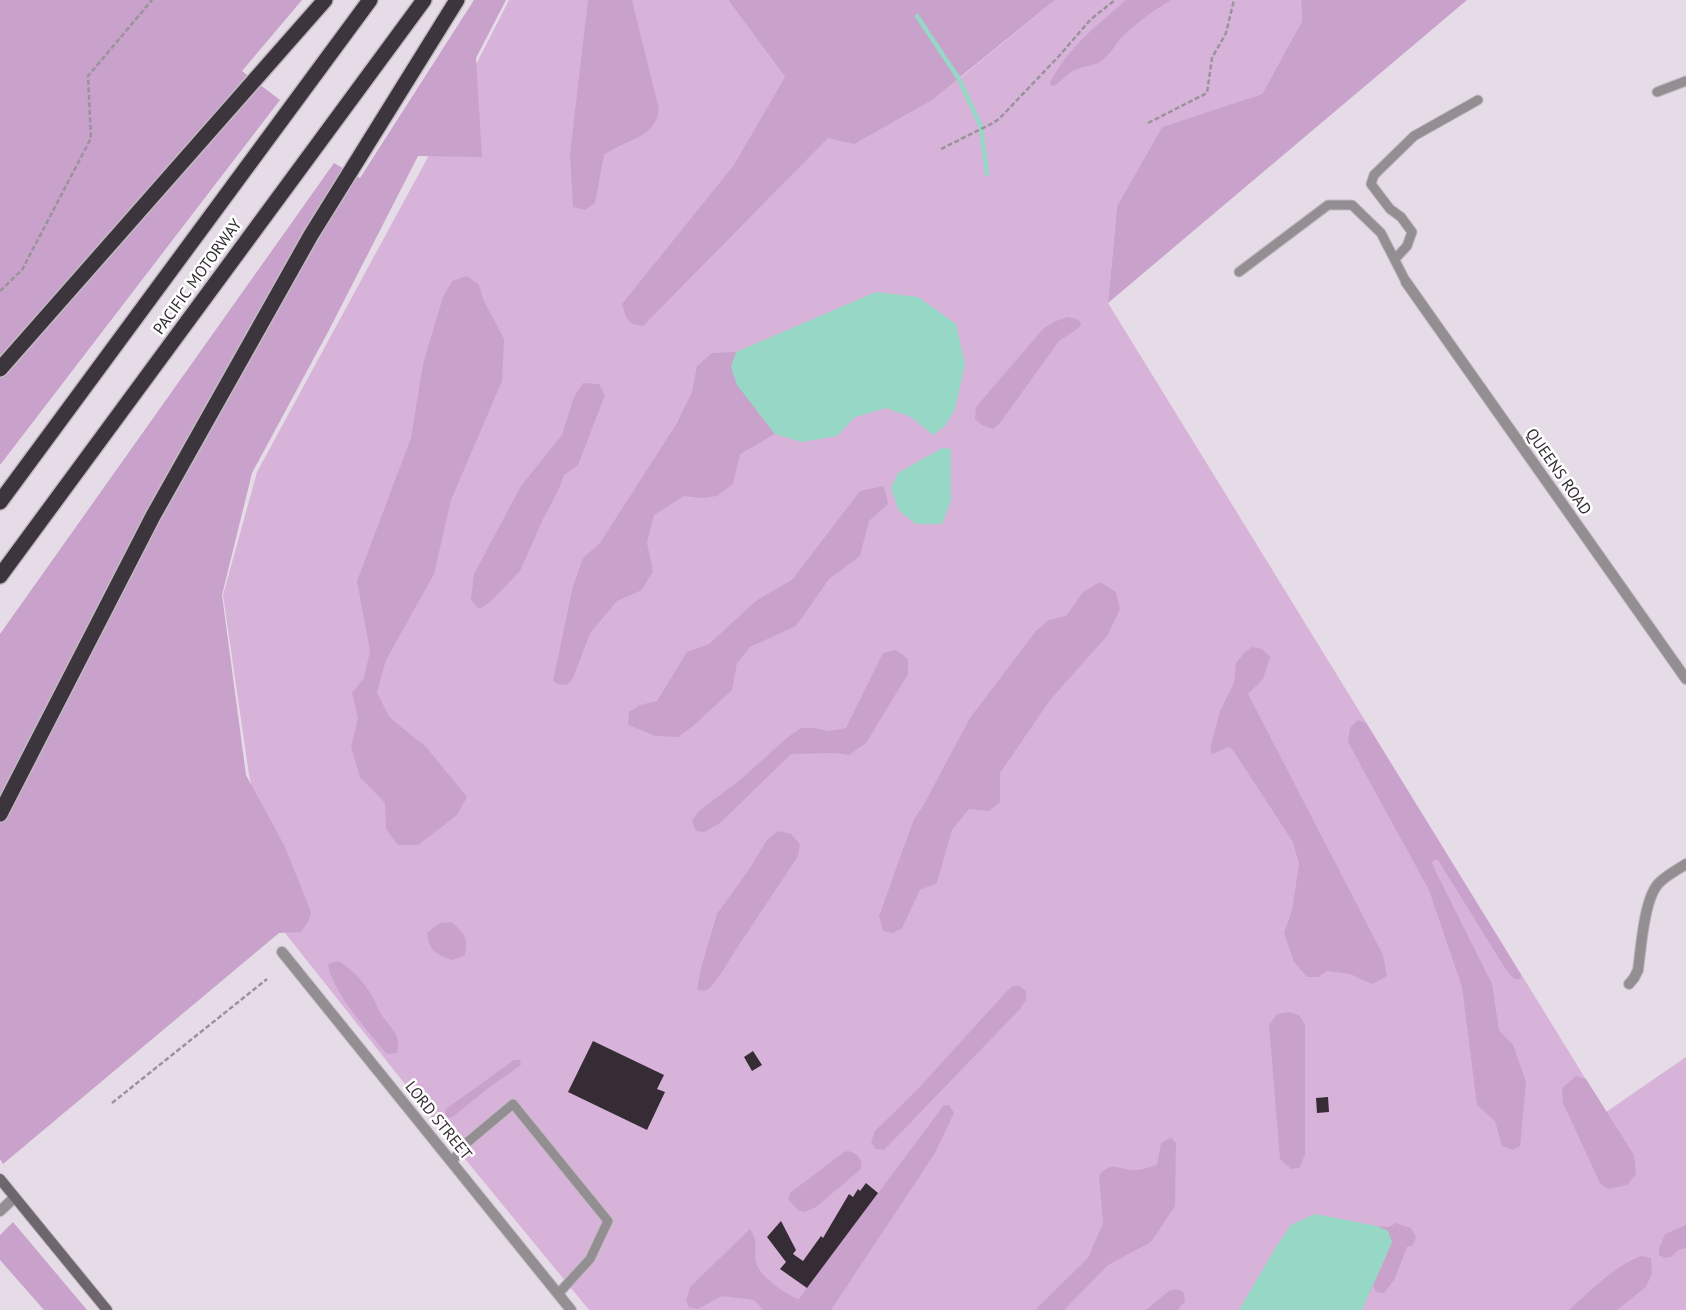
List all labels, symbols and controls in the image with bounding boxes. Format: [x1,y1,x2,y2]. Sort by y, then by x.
street label: PACIFIC MOTORWAY [150,216,246,338]
street label: QUEENS ROAD [1521,425,1595,519]
street label: LORD STREET [401,1078,475,1164]

